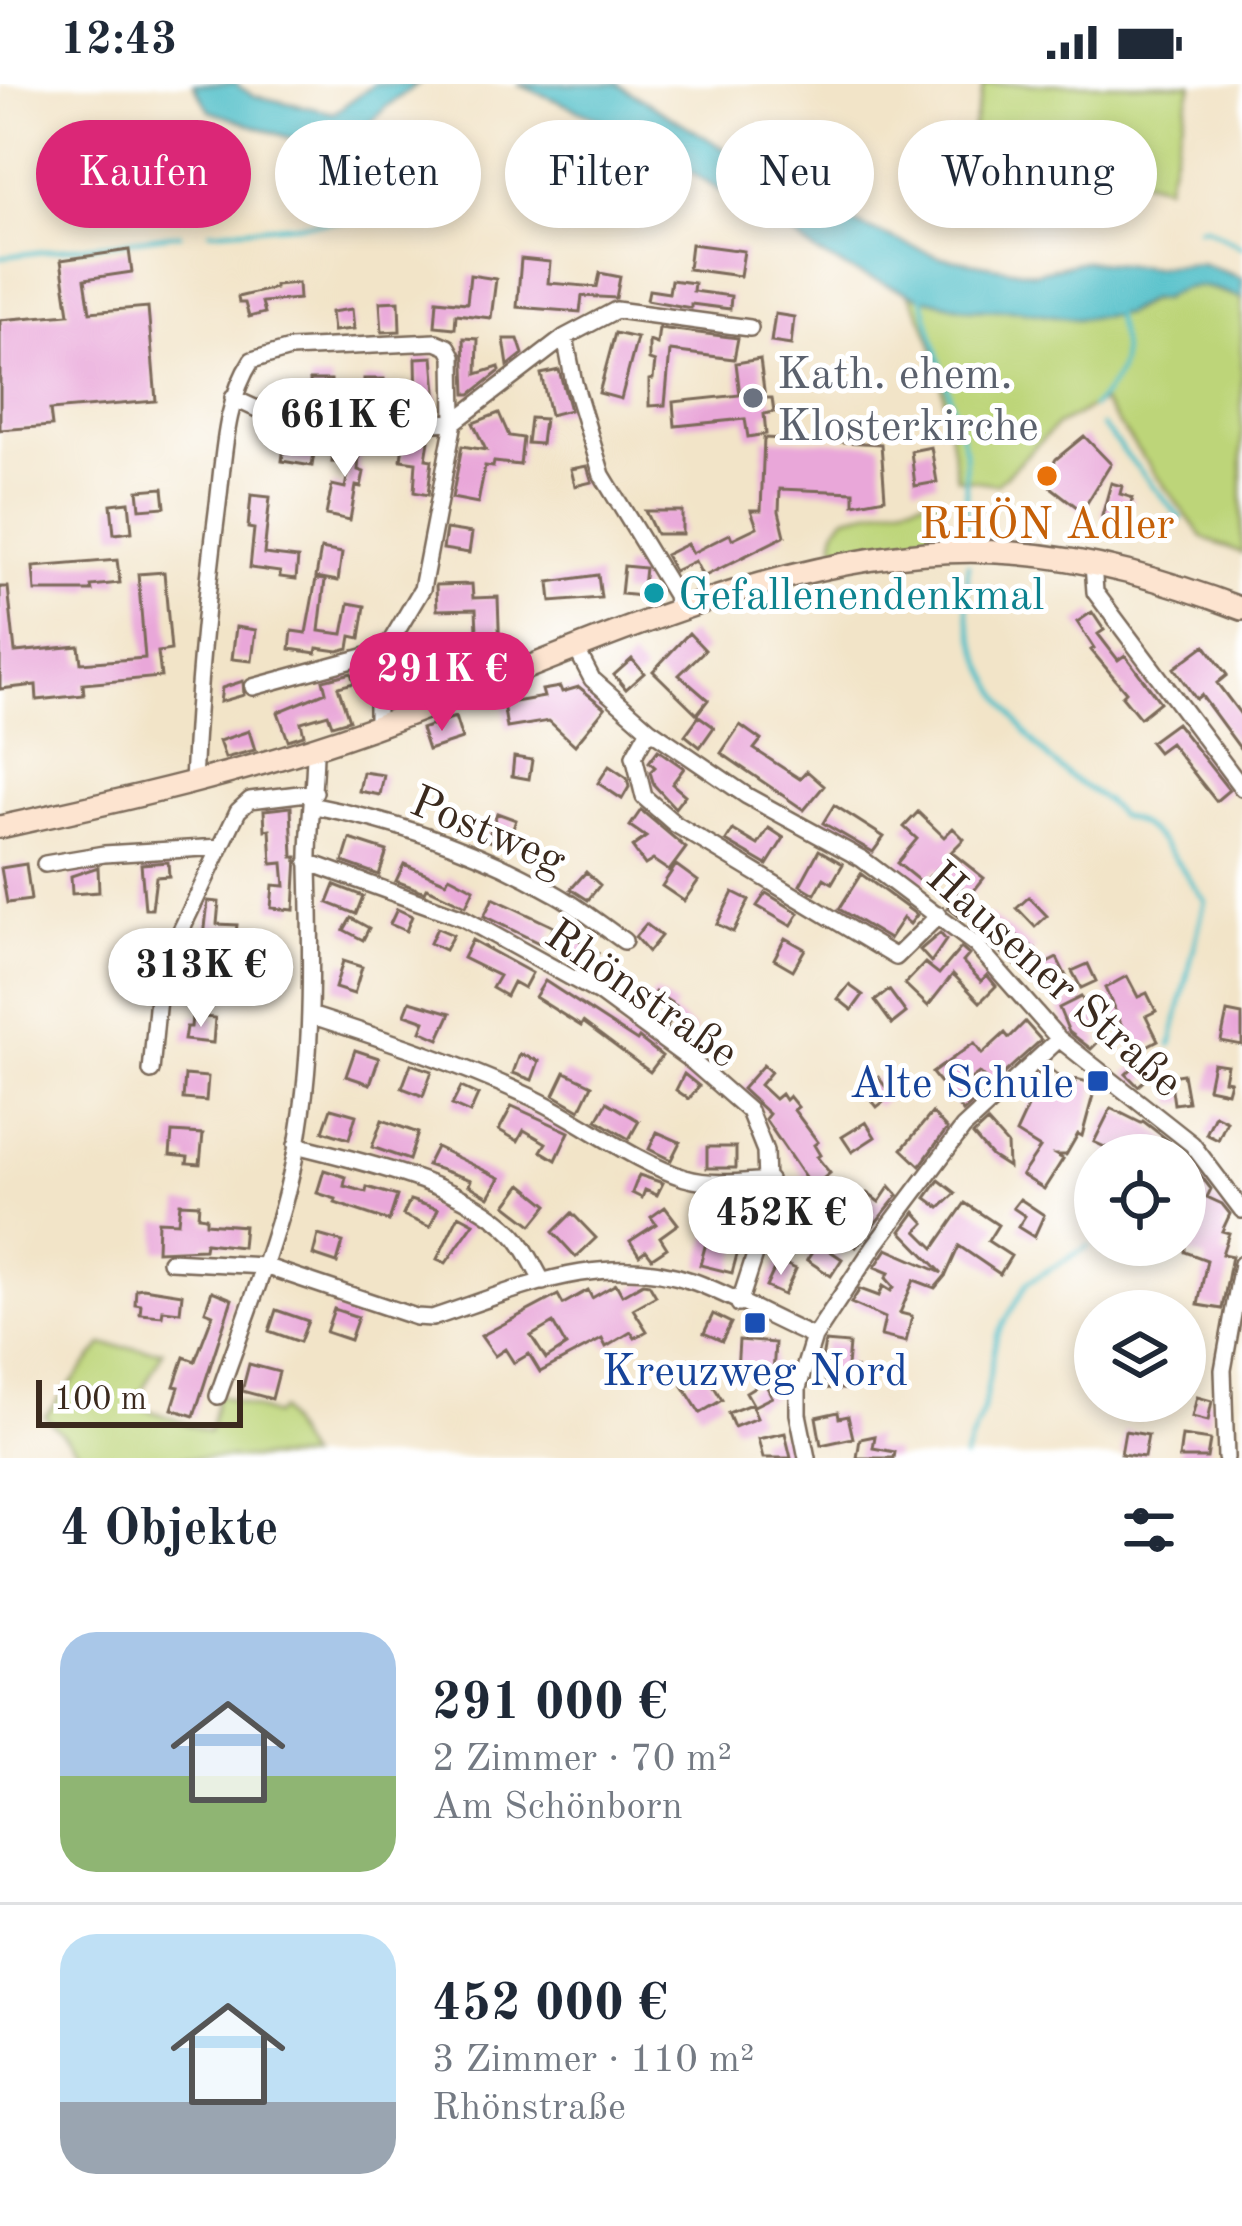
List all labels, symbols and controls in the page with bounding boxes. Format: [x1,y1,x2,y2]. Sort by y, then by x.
text: 12:43 [60,19,177,64]
chip: Kaufen [36,120,251,228]
chip: Mieten [275,120,481,228]
chip: Filter [505,120,692,228]
chip: Neu [716,120,874,228]
chip: Wohnung [898,120,1157,228]
place label: Kath. ehem. Klosterkirche [777,354,1039,451]
pin: 661K € [247,378,443,480]
marker: Kath. ehem. Klosterkirche [740,385,766,411]
text: 661K € [279,397,411,436]
marker: RHÖN Adler [1034,463,1060,489]
place label: RHÖN Adler [919,497,1175,549]
place label: Gefallenendenkmal [678,575,1044,620]
marker: Gefallenendenkmal [641,580,667,606]
pin: 291K € [344,632,540,734]
text: 291K € [376,651,508,690]
street label: Postweg [403,780,571,886]
street label: Hausener Straße [917,855,1189,1107]
street label: Rhönstraße [536,913,745,1078]
pin: 313K € [103,928,299,1030]
text: 313K € [135,947,267,986]
place label: Alte Schule [850,1063,1074,1108]
marker: Alte Schule [1085,1068,1111,1094]
map controls [1074,1134,1206,1422]
button: locate [1074,1134,1206,1266]
pin: 452K € [683,1176,879,1278]
text: 452K € [715,1195,847,1234]
button: layers [1074,1290,1206,1422]
marker: Kreuzweg Nord [742,1310,768,1336]
place label: Kreuzweg Nord [602,1351,908,1396]
scale bar [36,1374,243,1427]
text: 100 m [54,1384,147,1417]
icon: filters [1116,1497,1182,1563]
text: 4 Objekte [60,1505,279,1556]
text: 291 000 € [432,1679,668,1730]
icon: home [156,1680,300,1824]
text: 2 Zimmer · 70 m² [432,1740,732,1779]
text: Am Schönborn [432,1788,683,1827]
text: 452 000 € [432,1980,668,2031]
icon: home [156,1982,300,2126]
text: 3 Zimmer · 110 m² [432,2041,755,2080]
text: Rhönstraße [432,2089,626,2128]

